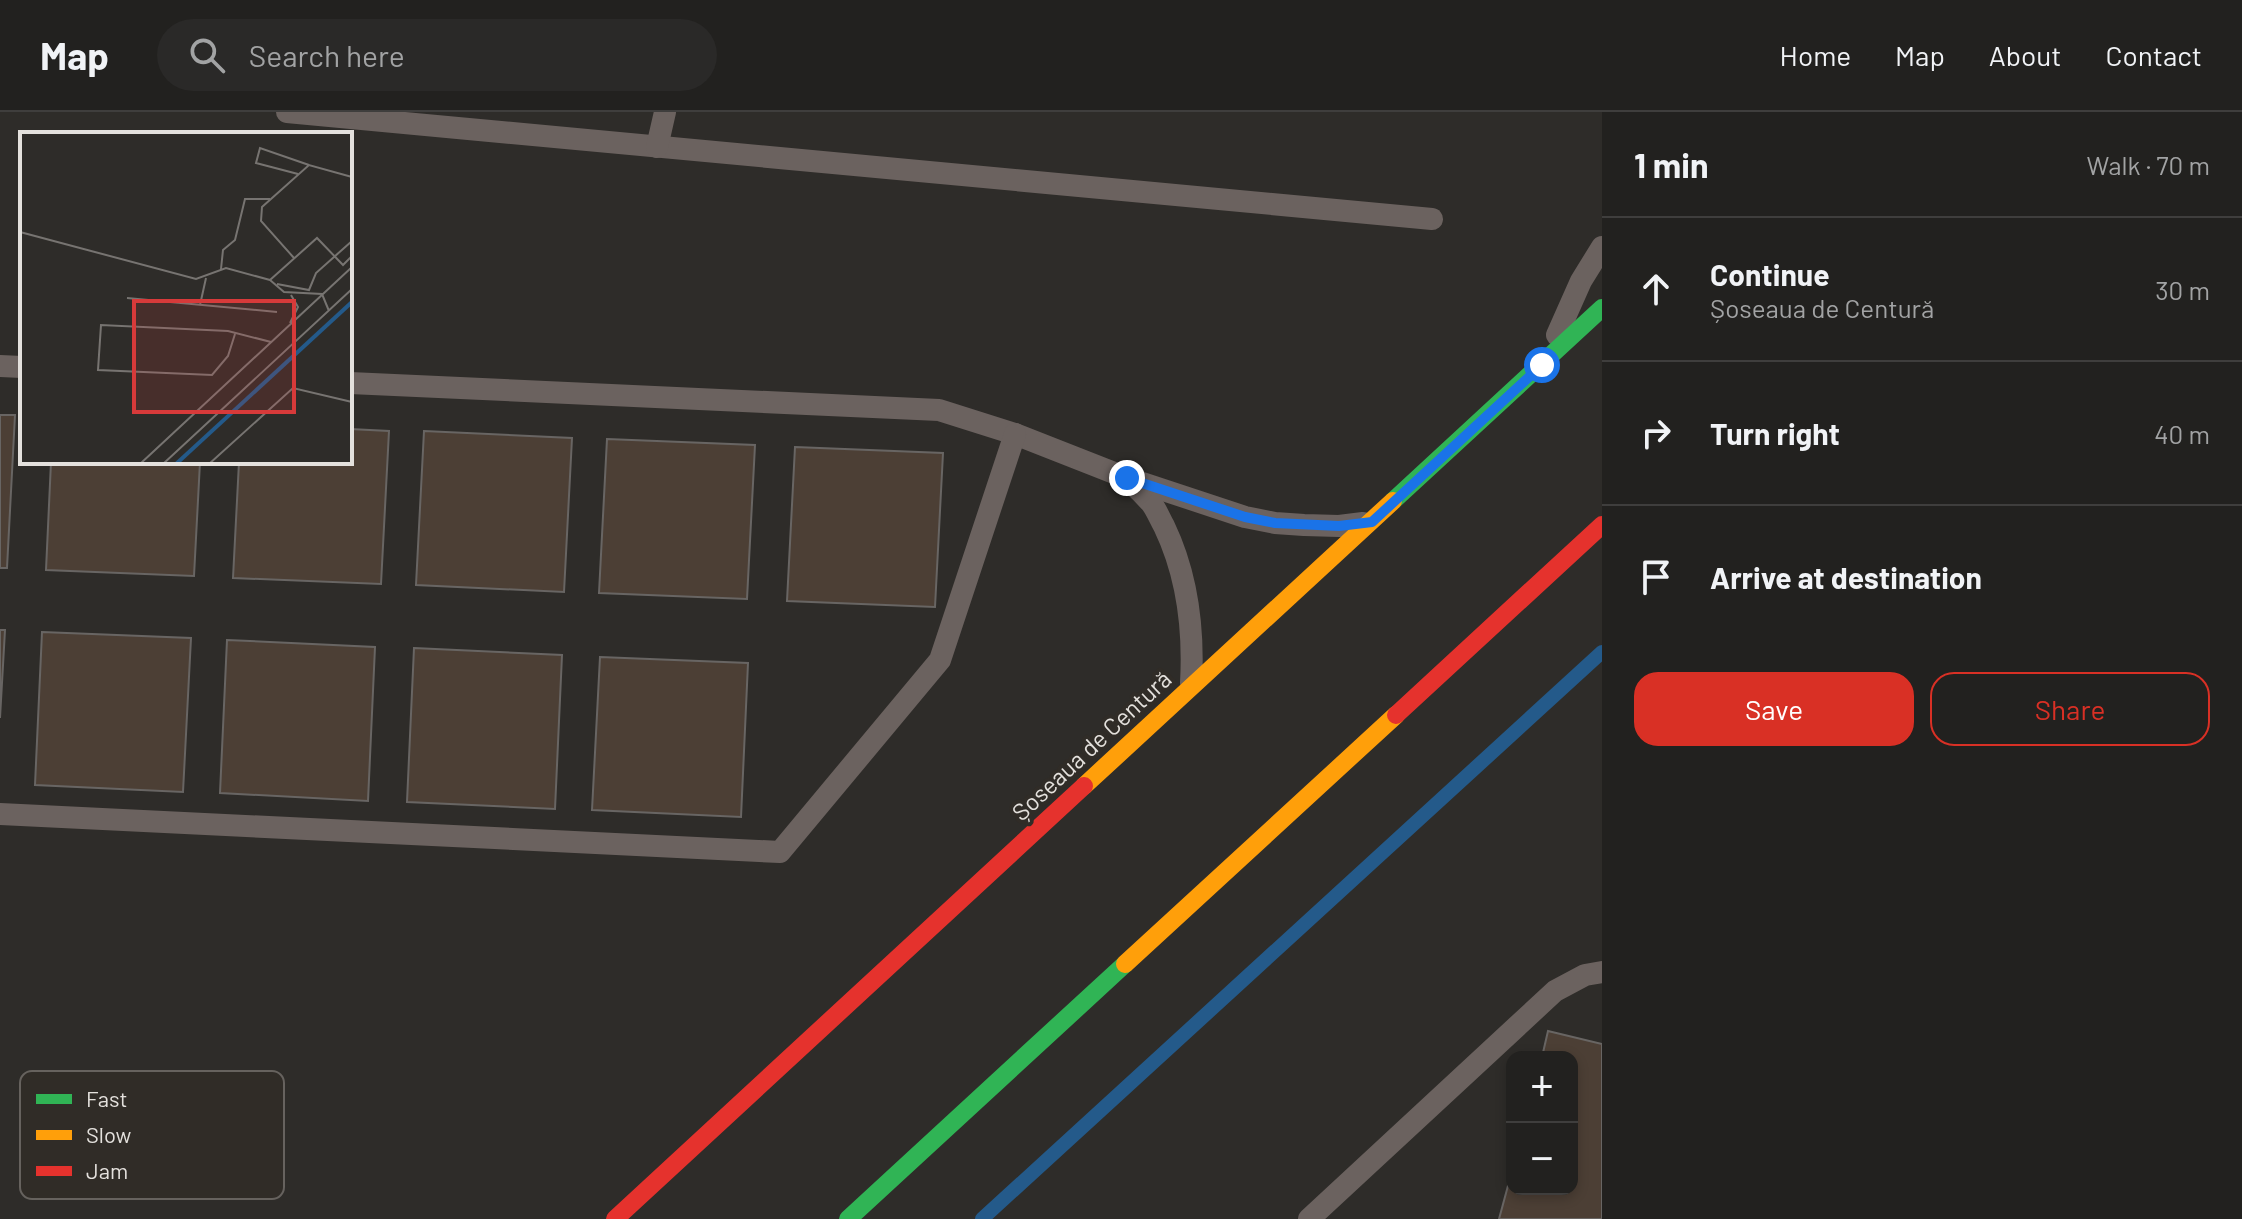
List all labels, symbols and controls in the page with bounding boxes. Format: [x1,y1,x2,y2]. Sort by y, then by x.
search box [157,19,717,91]
text: Map [40,32,109,78]
icon: search [185,33,229,77]
text: Search here [249,37,405,73]
text: Home [1780,38,1851,72]
text: Map [1895,38,1945,72]
text: About [1989,38,2061,72]
text: Contact [2105,38,2202,72]
inset map [20,132,352,464]
text: 1 min [1634,144,1709,185]
text: Walk · 70 m [2087,149,2210,180]
text: Continue [1710,256,1830,292]
icon: ahead [1634,267,1678,311]
text: 30 m [2155,274,2210,305]
text: Șoseaua de Centură [1710,292,1934,323]
route start [1524,347,1560,383]
icon: right [1634,411,1678,455]
text: Turn right [1710,415,1840,451]
text: 40 m [2154,418,2210,449]
route end [1109,460,1145,496]
icon: arrive [1634,555,1678,599]
text: Arrive at destination [1710,559,1982,595]
street label: Șoseaua de Centură [1005,664,1177,826]
button: Save [1634,672,1914,746]
button: Share [1930,672,2210,746]
map controls [1506,1051,1578,1195]
button: + [1506,1051,1578,1123]
legend [20,1071,284,1199]
text: Fast [86,1085,128,1111]
text: Slow [86,1121,131,1147]
button: − [1506,1123,1578,1195]
text: Jam [86,1157,128,1183]

